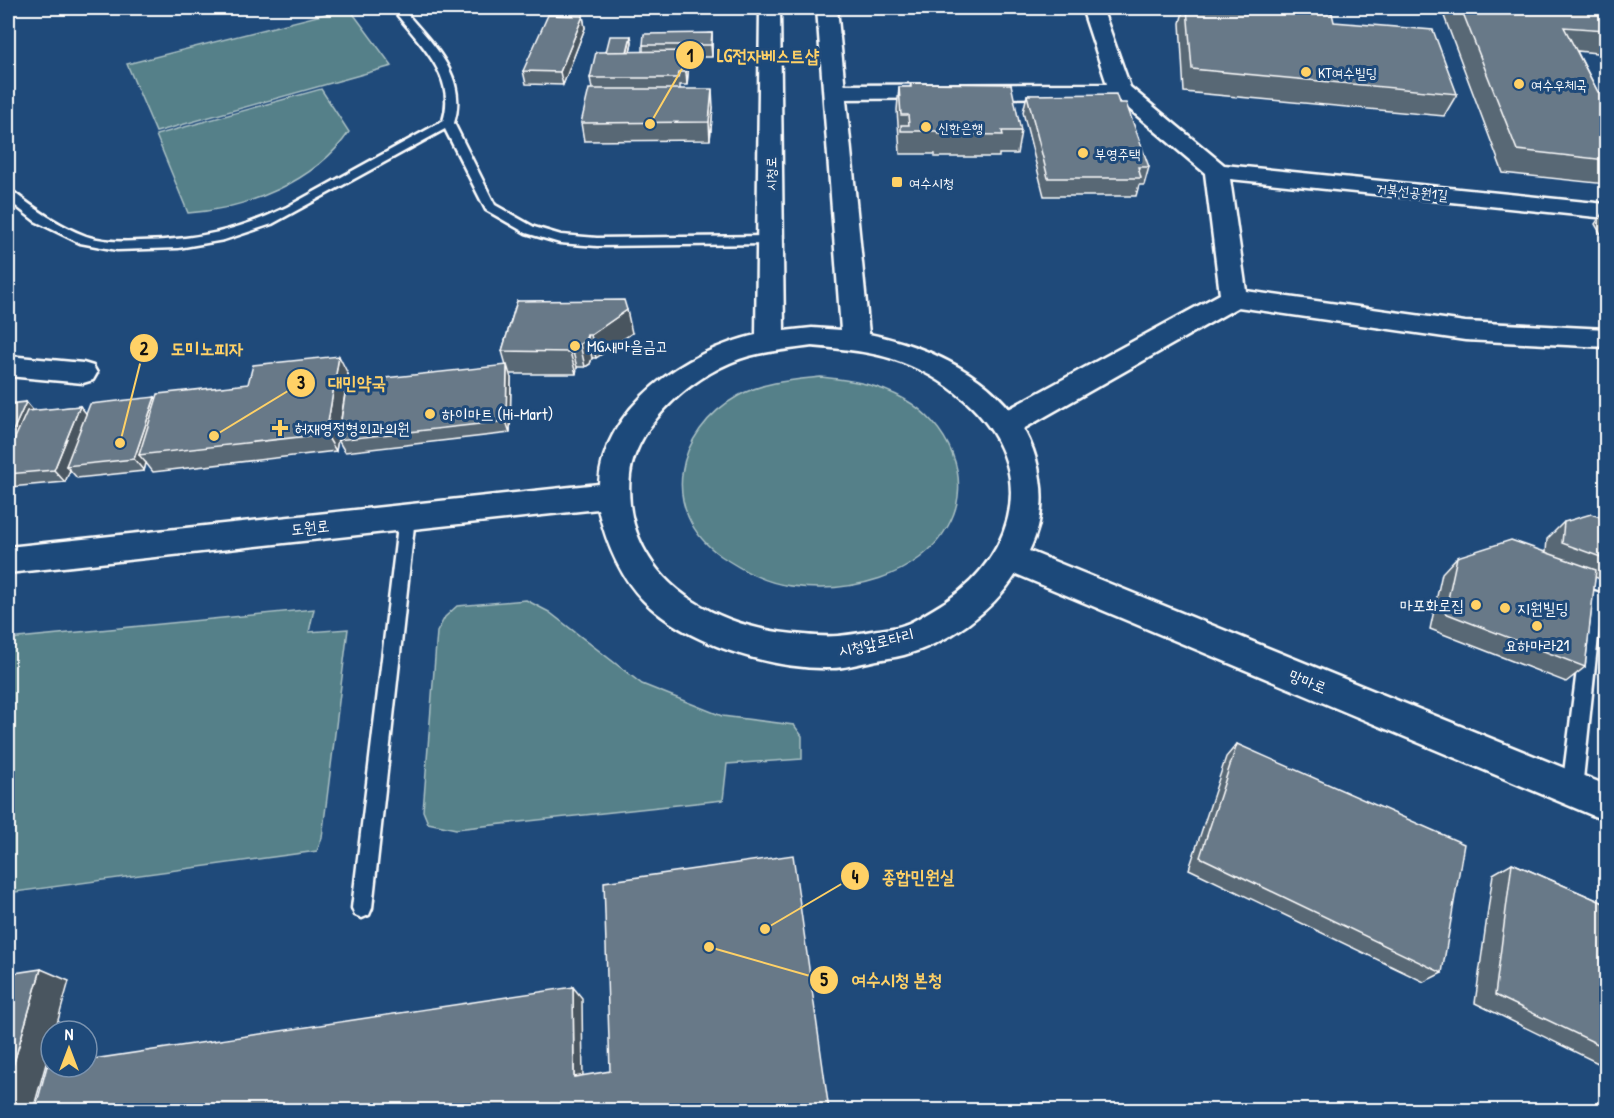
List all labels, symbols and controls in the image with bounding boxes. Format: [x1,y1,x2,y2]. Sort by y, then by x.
callout: LG전자베스트샵 [675,37,831,73]
text: 1 [687,43,694,68]
text: LG전자베스트샵 [717,43,820,68]
place label: KT여수빌딩 [1318,63,1377,82]
marker: KT여수빌딩 [1299,65,1313,79]
place label: 여수우체국 [1531,75,1587,94]
marker: 여수우체국 [1512,77,1526,91]
place label: 신한은행 [938,118,983,137]
marker: 신한은행 [919,120,933,134]
place label: 부영주택 [1095,144,1140,163]
marker: 부영주택 [1076,146,1090,160]
street label: 시청로 [761,157,780,191]
place label: 여수시청 [909,173,954,192]
marker: 여수시청 [890,175,904,189]
street label: 거북선공원1길 [1375,178,1450,204]
callout: 도미노피자 [129,330,256,366]
place label: MG새마을금고 [587,335,669,357]
text: 2 [140,336,149,361]
text: 도미노피자 [171,336,244,361]
marker: MG새마을금고 [568,339,582,353]
callout: 대민약국 [286,365,398,401]
text: 3 [297,370,305,395]
text: 대민약국 [328,370,386,395]
place label: 하이마트 (Hi-Mart) [442,403,553,425]
marker: 하이마트 (Hi-Mart) [423,407,437,421]
place label: 허재영정형외과의원 [294,417,410,439]
marker: 허재영정형외과의원 [271,419,289,437]
street label: 도원로 [290,514,330,540]
place label: 마포화로집 [1400,594,1464,616]
place label: 지원빌딩 [1517,597,1569,619]
marker: 마포화로집 [1469,598,1483,612]
marker: 지원빌딩 [1498,601,1512,615]
marker: 요하마라21 [1530,619,1544,633]
street label: 시청앞로타리 [836,623,916,661]
place label: 요하마라21 [1505,634,1570,656]
street label: 망마로 [1286,664,1330,698]
callout: 종합민원실 [840,858,966,894]
text: 4 [852,864,859,889]
text: 종합민원실 [882,864,955,889]
callout: 여수시청 본청 [809,962,954,998]
text: 5 [820,967,828,992]
text: 여수시청 본청 [851,967,943,992]
north arrow [39,1019,99,1079]
text: N [65,1023,74,1045]

